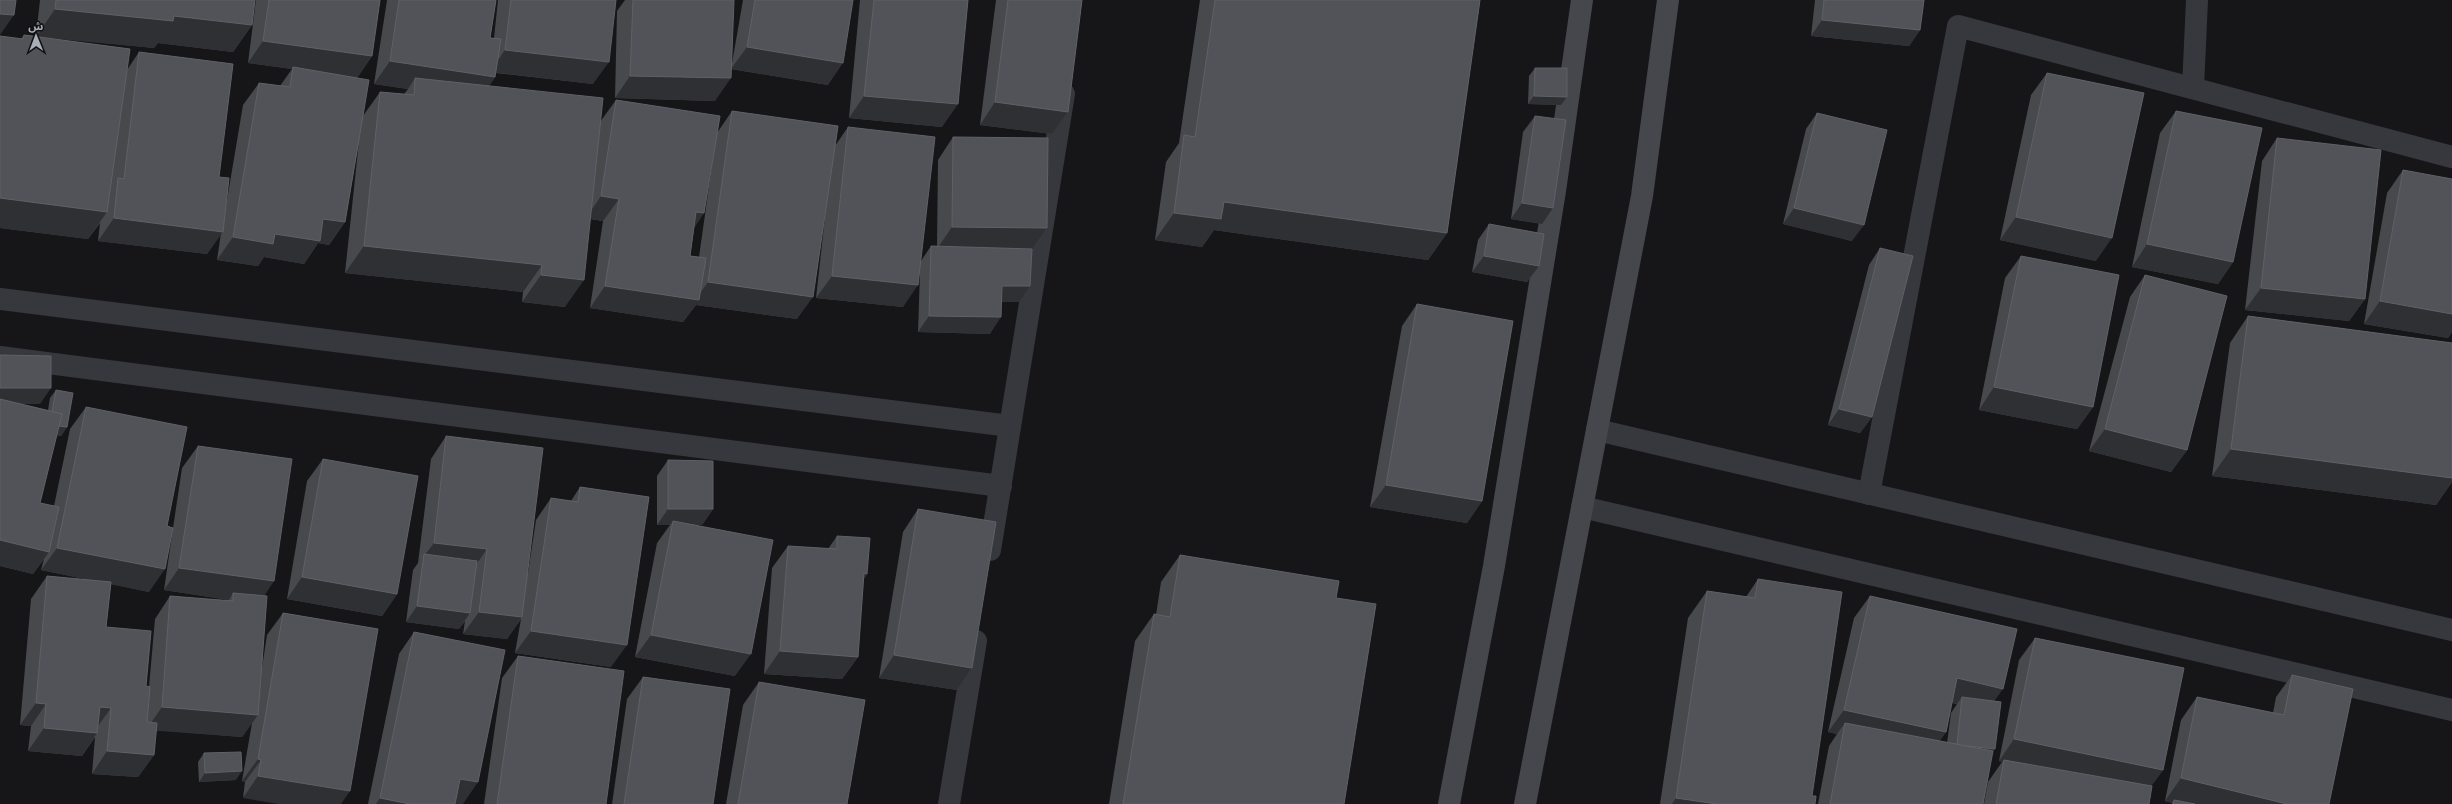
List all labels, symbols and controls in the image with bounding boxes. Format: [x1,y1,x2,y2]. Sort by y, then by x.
north arrow [16,16,56,56]
text: ش [28,20,43,33]

